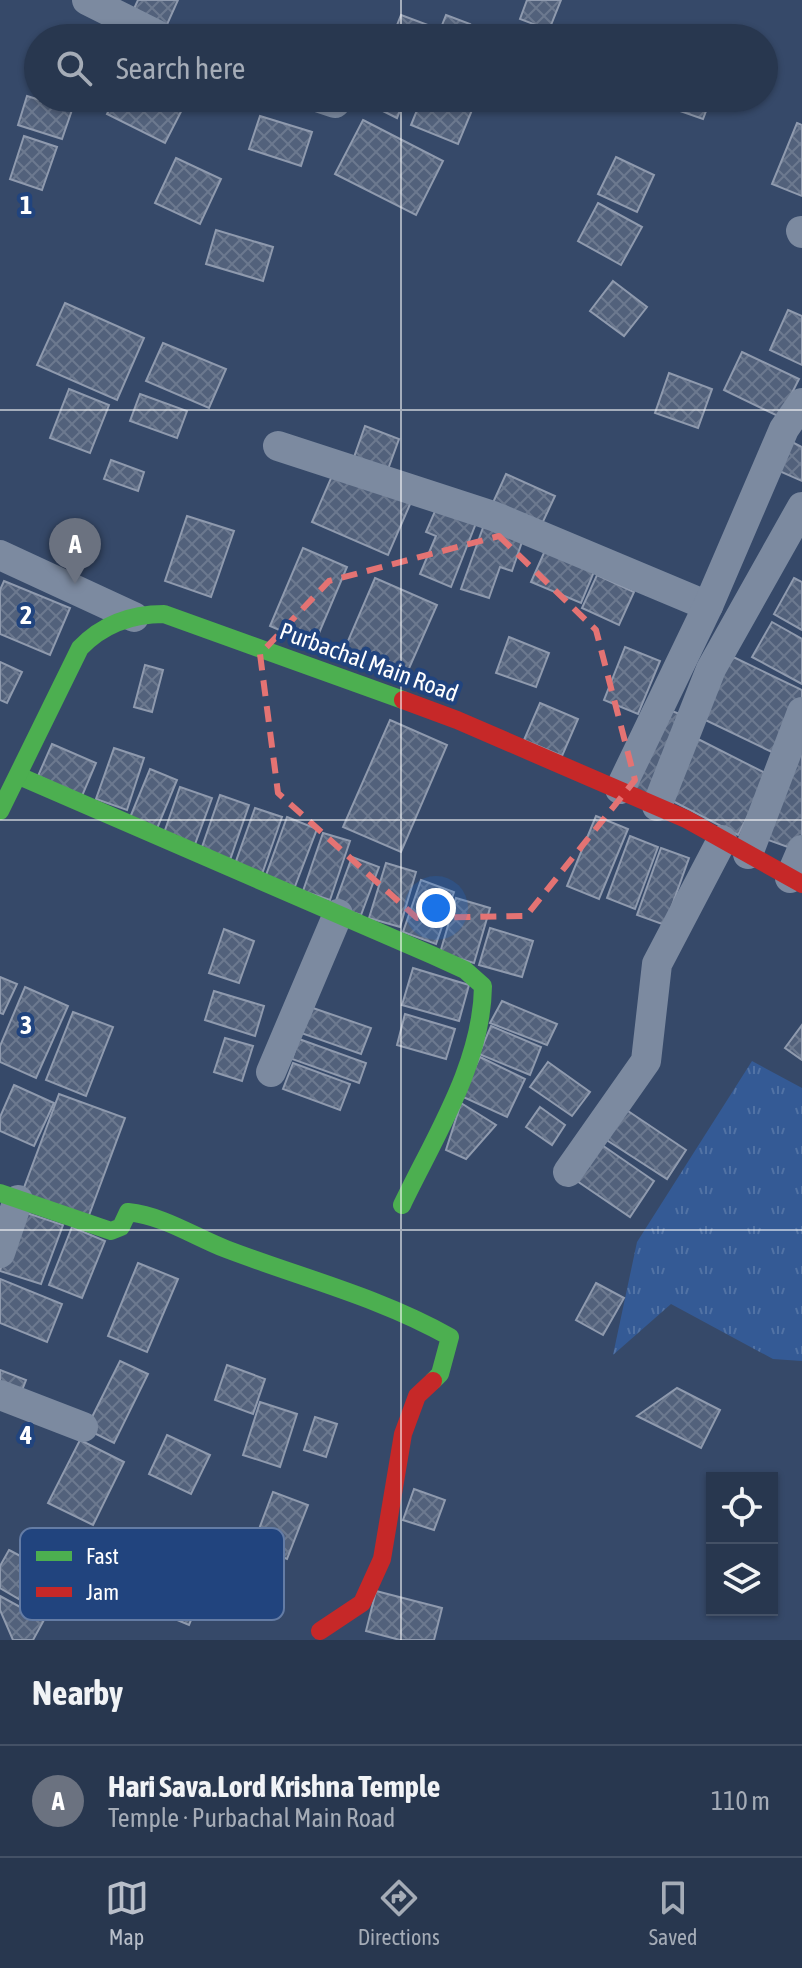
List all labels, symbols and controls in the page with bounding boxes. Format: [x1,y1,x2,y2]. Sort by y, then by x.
search box [24,24,778,112]
icon: search [52,46,96,90]
text: Search here [116,51,245,85]
text: 1 [20,190,32,220]
pin: A [49,518,101,584]
text: 2 [20,600,32,630]
street label: Purbachal Main Road [276,617,462,707]
your location [416,888,456,928]
text: 3 [20,1010,32,1040]
text: 4 [19,1420,32,1450]
map controls [706,1472,778,1616]
button: locate [706,1472,778,1544]
legend [20,1528,284,1620]
text: Fast [86,1543,119,1569]
button: layers [706,1544,778,1616]
text: Jam [86,1579,119,1605]
text: Nearby [32,1673,123,1712]
text: Hari Sava.Lord Krishna Temple [108,1769,440,1803]
text: A [52,1786,64,1816]
text: 110 m [711,1786,770,1816]
text: Temple · Purbachal Main Road [108,1803,395,1833]
tab: Map [105,1876,149,1950]
tab: Directions [358,1876,440,1950]
tab: Saved [649,1876,697,1950]

